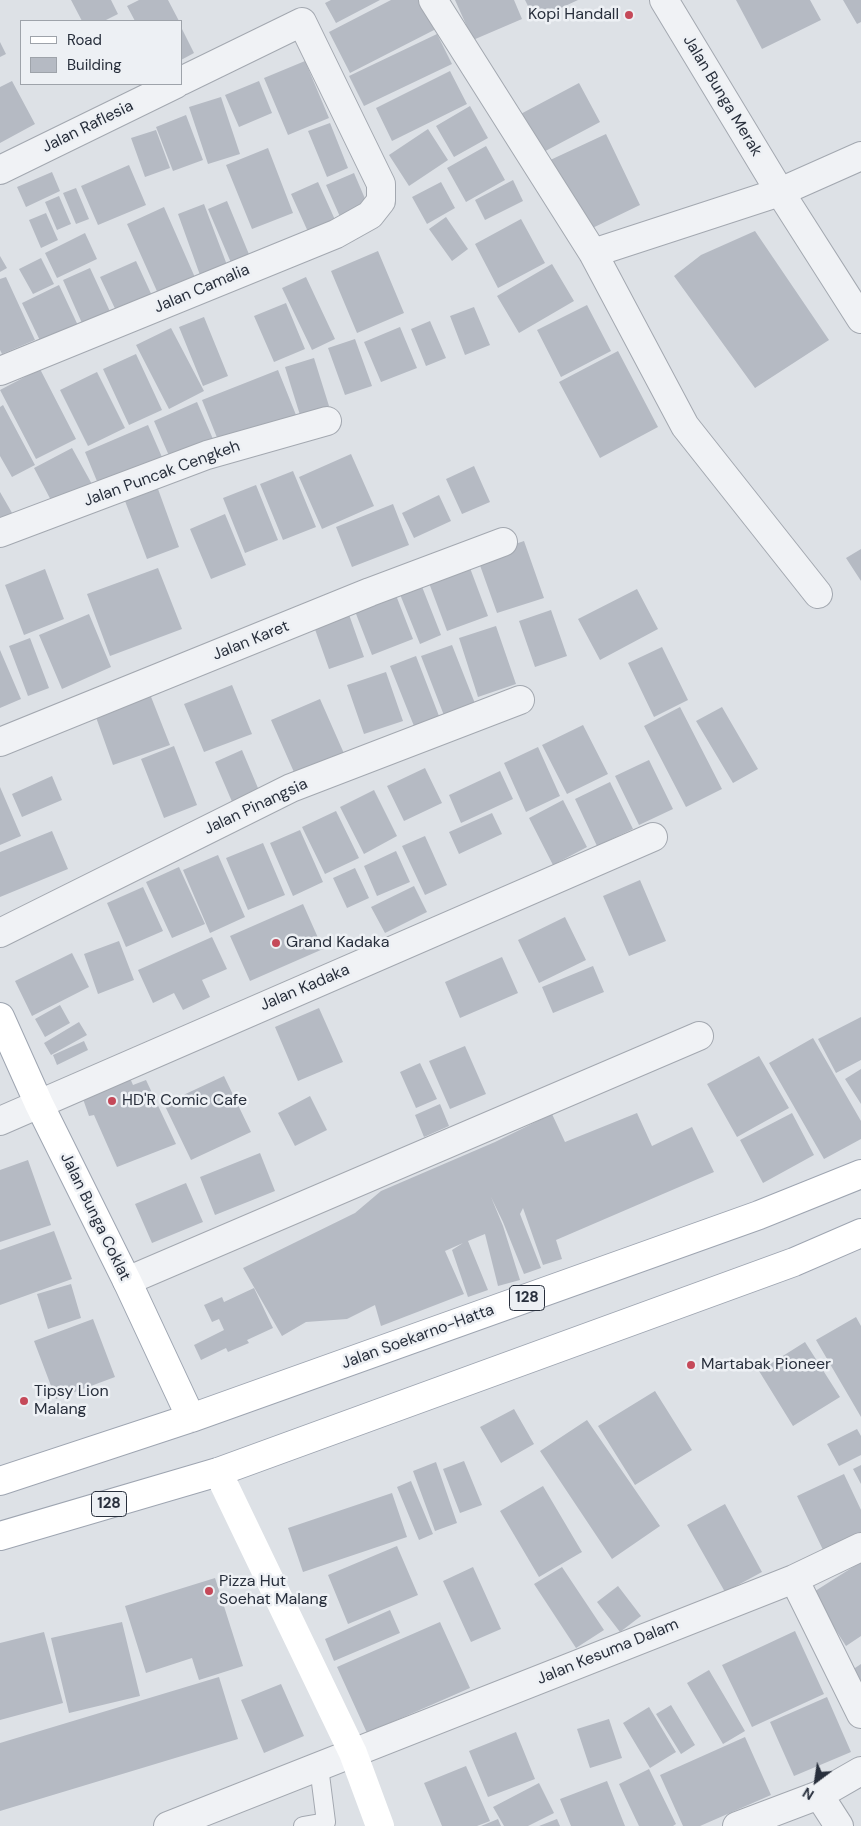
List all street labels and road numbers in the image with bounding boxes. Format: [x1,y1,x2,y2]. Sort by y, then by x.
street label: Jalan Bunga Merak [678,32,766,160]
street label: Jalan Raflesia [39,97,137,157]
street label: Jalan Camalia [151,260,253,318]
street label: Jalan Puncak Cengkeh [81,437,243,511]
street label: Jalan Karet [210,617,292,665]
street label: Jalan Pinangsia [201,775,311,839]
street label: Jalan Kadaka [257,960,353,1016]
street label: Jalan Bunga Coklat [56,1150,134,1284]
road number: 128 [510,1286,544,1310]
street label: Jalan Soekarno-Hatta [339,1300,497,1374]
road number: 128 [92,1492,126,1516]
street label: Jalan Kesuma Dalam [534,1615,682,1689]

